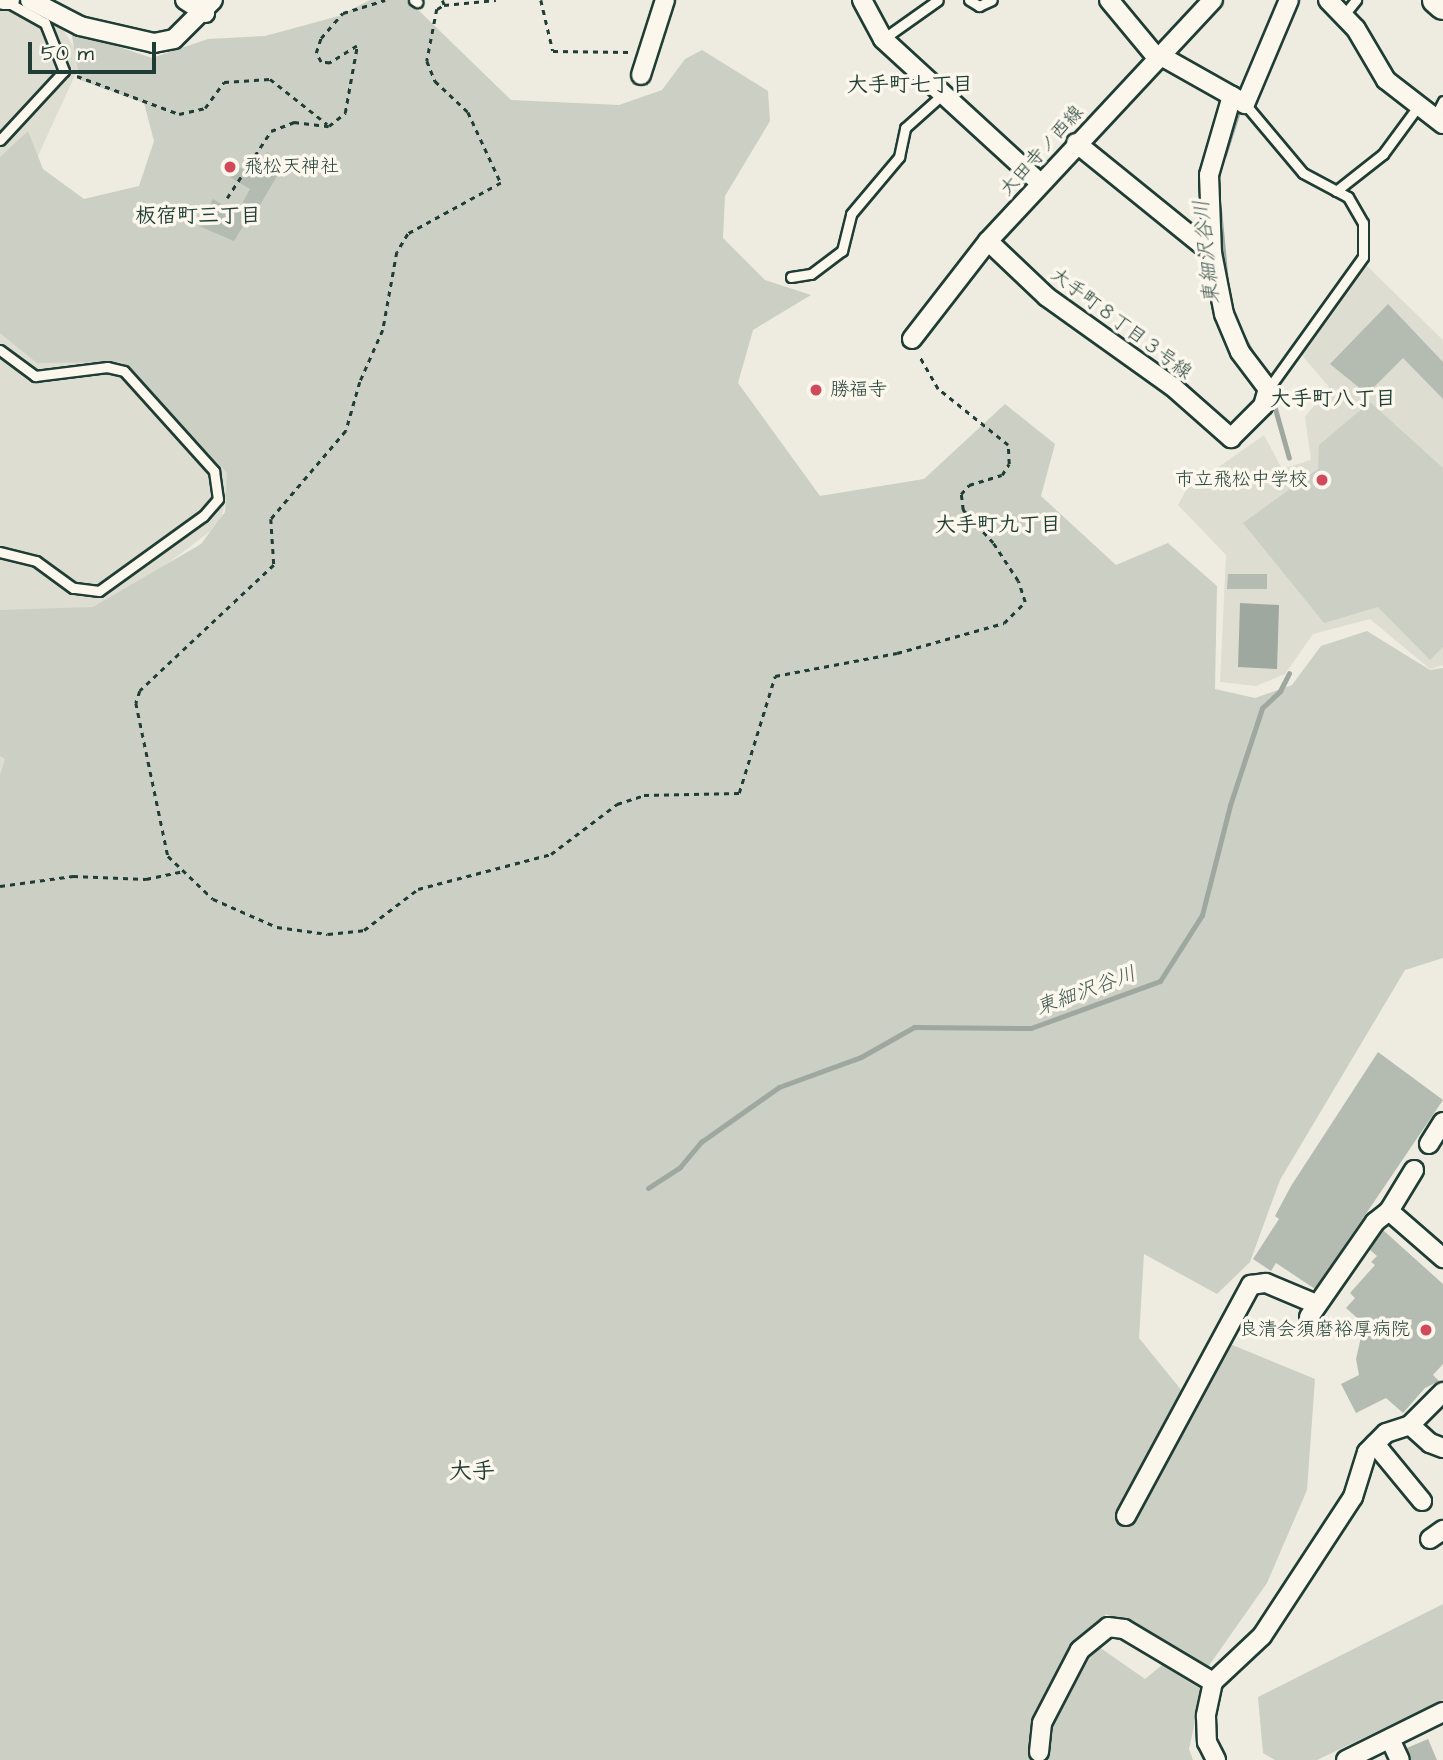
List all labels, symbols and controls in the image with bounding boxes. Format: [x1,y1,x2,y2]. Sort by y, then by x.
scale bar [32,28,159,72]
text: 50 m [41,39,94,68]
district label: 大手町七丁目 [847,72,973,98]
street label: 大田寺ノ西線 [995,101,1089,201]
place label: 飛松天神社 [244,156,339,178]
marker: 飛松天神社 [222,159,238,175]
water label: 東細沢谷川 [1189,198,1225,306]
district label: 板宿町三丁目 [135,203,261,229]
street label: 大手町８丁目３号線 [1046,263,1196,385]
place label: 勝福寺 [830,379,887,401]
marker: 勝福寺 [808,382,824,398]
district label: 大手町八丁目 [1270,386,1396,412]
place label: 市立飛松中学校 [1175,469,1308,491]
marker: 市立飛松中学校 [1314,472,1330,488]
district label: 大手町九丁目 [935,512,1061,538]
water label: 東細沢谷川 [1032,961,1140,1021]
place label: 良清会須磨裕厚病院 [1239,1319,1410,1341]
marker: 良清会須磨裕厚病院 [1416,1320,1436,1340]
district label: 大手 [449,1457,495,1485]

